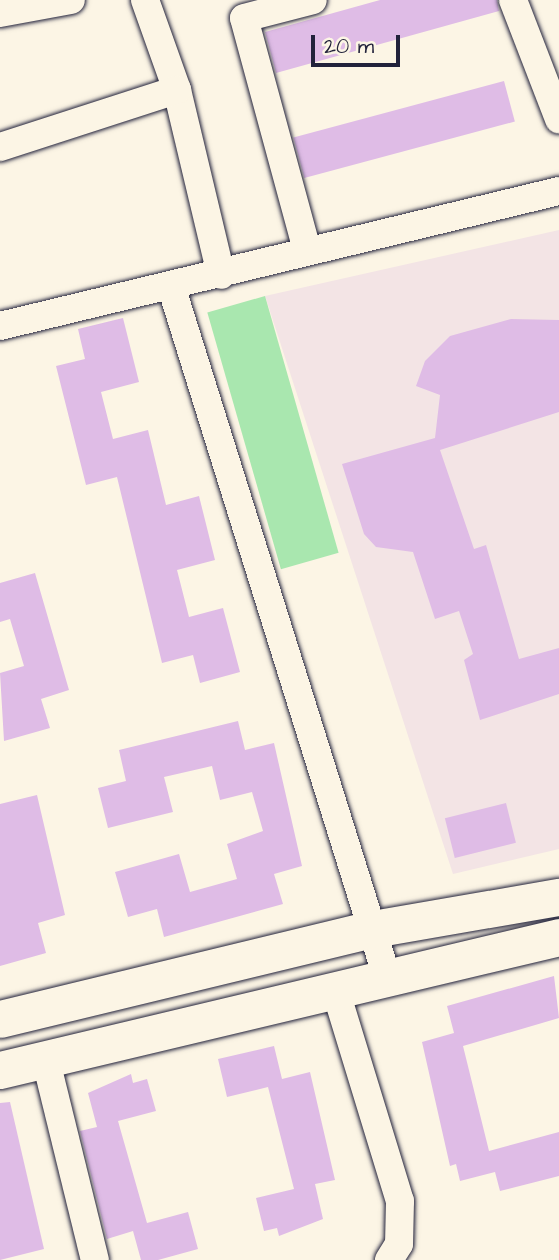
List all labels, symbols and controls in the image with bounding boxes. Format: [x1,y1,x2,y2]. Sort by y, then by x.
scale bar [314,21,403,65]
text: 20 m [324,32,374,61]

